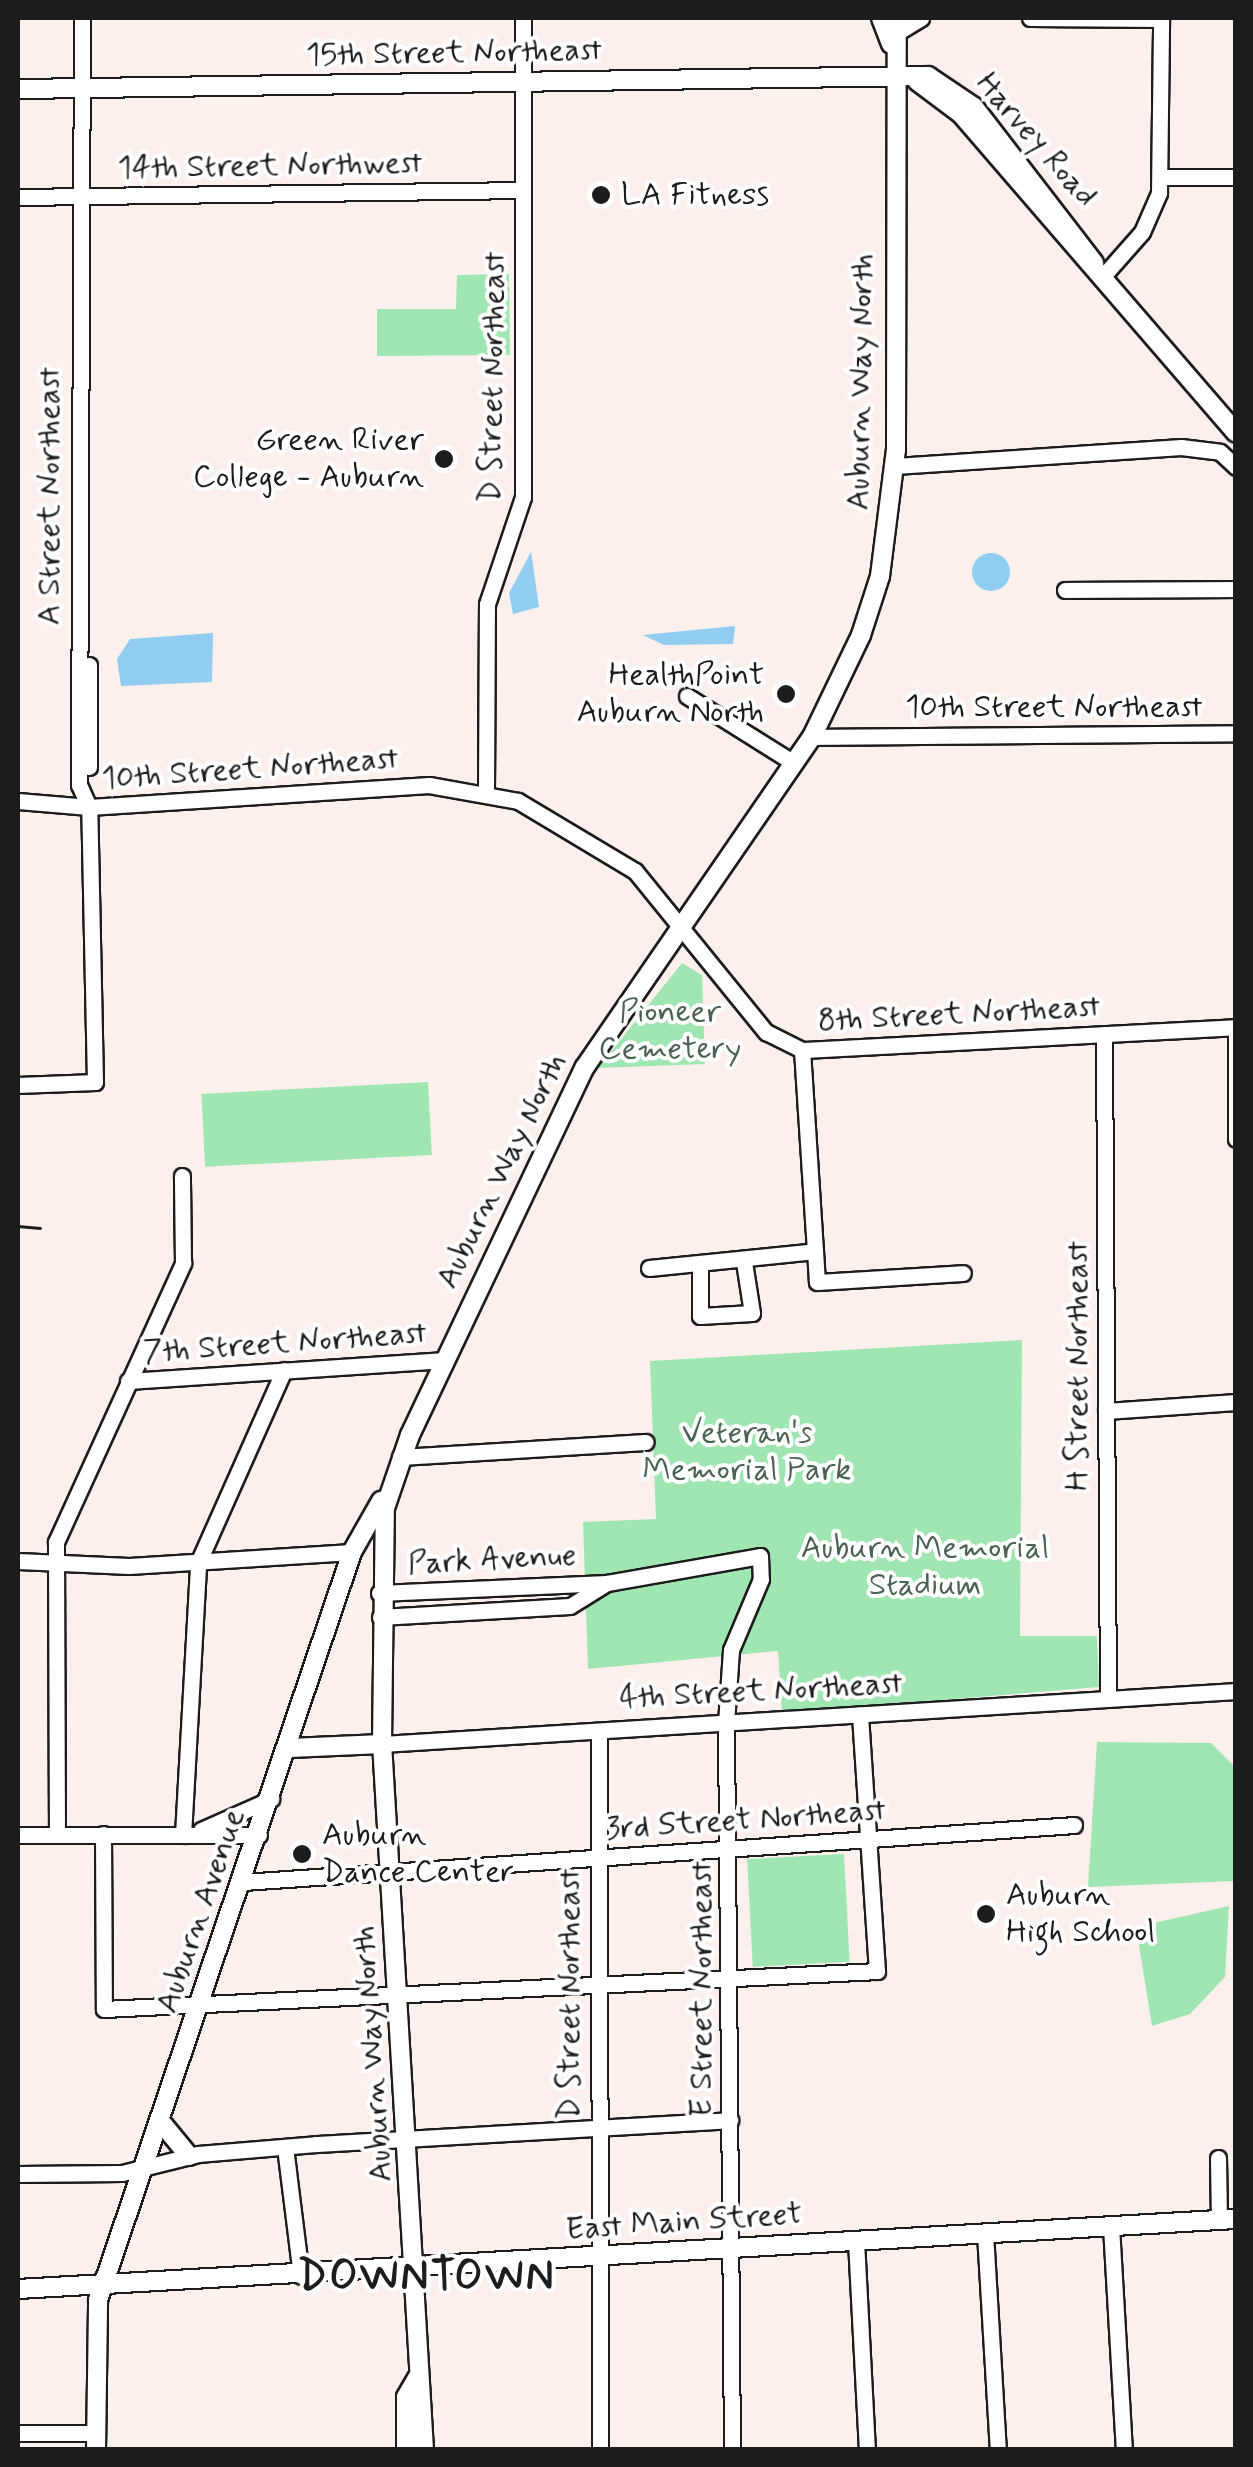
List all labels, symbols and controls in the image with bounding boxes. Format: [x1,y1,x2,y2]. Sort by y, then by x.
street label: 15th Street Northeast [306,31,602,75]
street label: Harvey Road [967,65,1105,215]
street label: 14th Street Northwest [118,144,422,188]
place label: LA Fitness [621,176,774,214]
marker: LA Fitness [590,184,612,206]
street label: D Street Northeast [472,247,514,507]
street label: Auburn Way North [840,253,882,511]
street label: A Street Northeast [31,367,69,625]
place label: Green River College - Auburn [193,422,424,497]
marker: Green River College - Auburn [433,448,455,470]
place label: HealthPoint Auburn North [577,657,764,732]
marker: HealthPoint Auburn North [773,681,799,707]
street label: 10th Street Northeast [906,688,1202,726]
street label: 10th Street Northeast [101,740,399,798]
street label: 8th Street Northeast [817,987,1101,1041]
park label: Pioneer Cemetery [599,994,741,1069]
street label: Auburn Way North [428,1047,576,1295]
street label: H Street Northeast [1059,1237,1097,1495]
street label: 7th Street Northeast [142,1314,428,1372]
park label: Veteran's Memorial Park [643,1415,851,1490]
park label: Auburn Memorial Stadium [801,1530,1049,1605]
street label: Park Avenue [405,1536,579,1584]
street label: 4th Street Northeast [619,1664,903,1718]
street label: 3rd Street Northeast [605,1791,887,1849]
street label: Auburn Avenue [148,1804,254,2018]
place label: Auburn Dance Center [322,1817,513,1892]
marker: Auburn Dance Center [291,1843,313,1865]
street label: E Street Northeast [683,1861,721,2117]
street label: D Street Northeast [551,1865,589,2123]
place label: Auburn High School [1006,1877,1155,1952]
marker: Auburn High School [975,1903,997,1925]
street label: Auburn Way North [345,1924,401,2184]
street label: East Main Street [565,2195,803,2249]
district label: DOWNTOWN [301,2253,553,2303]

